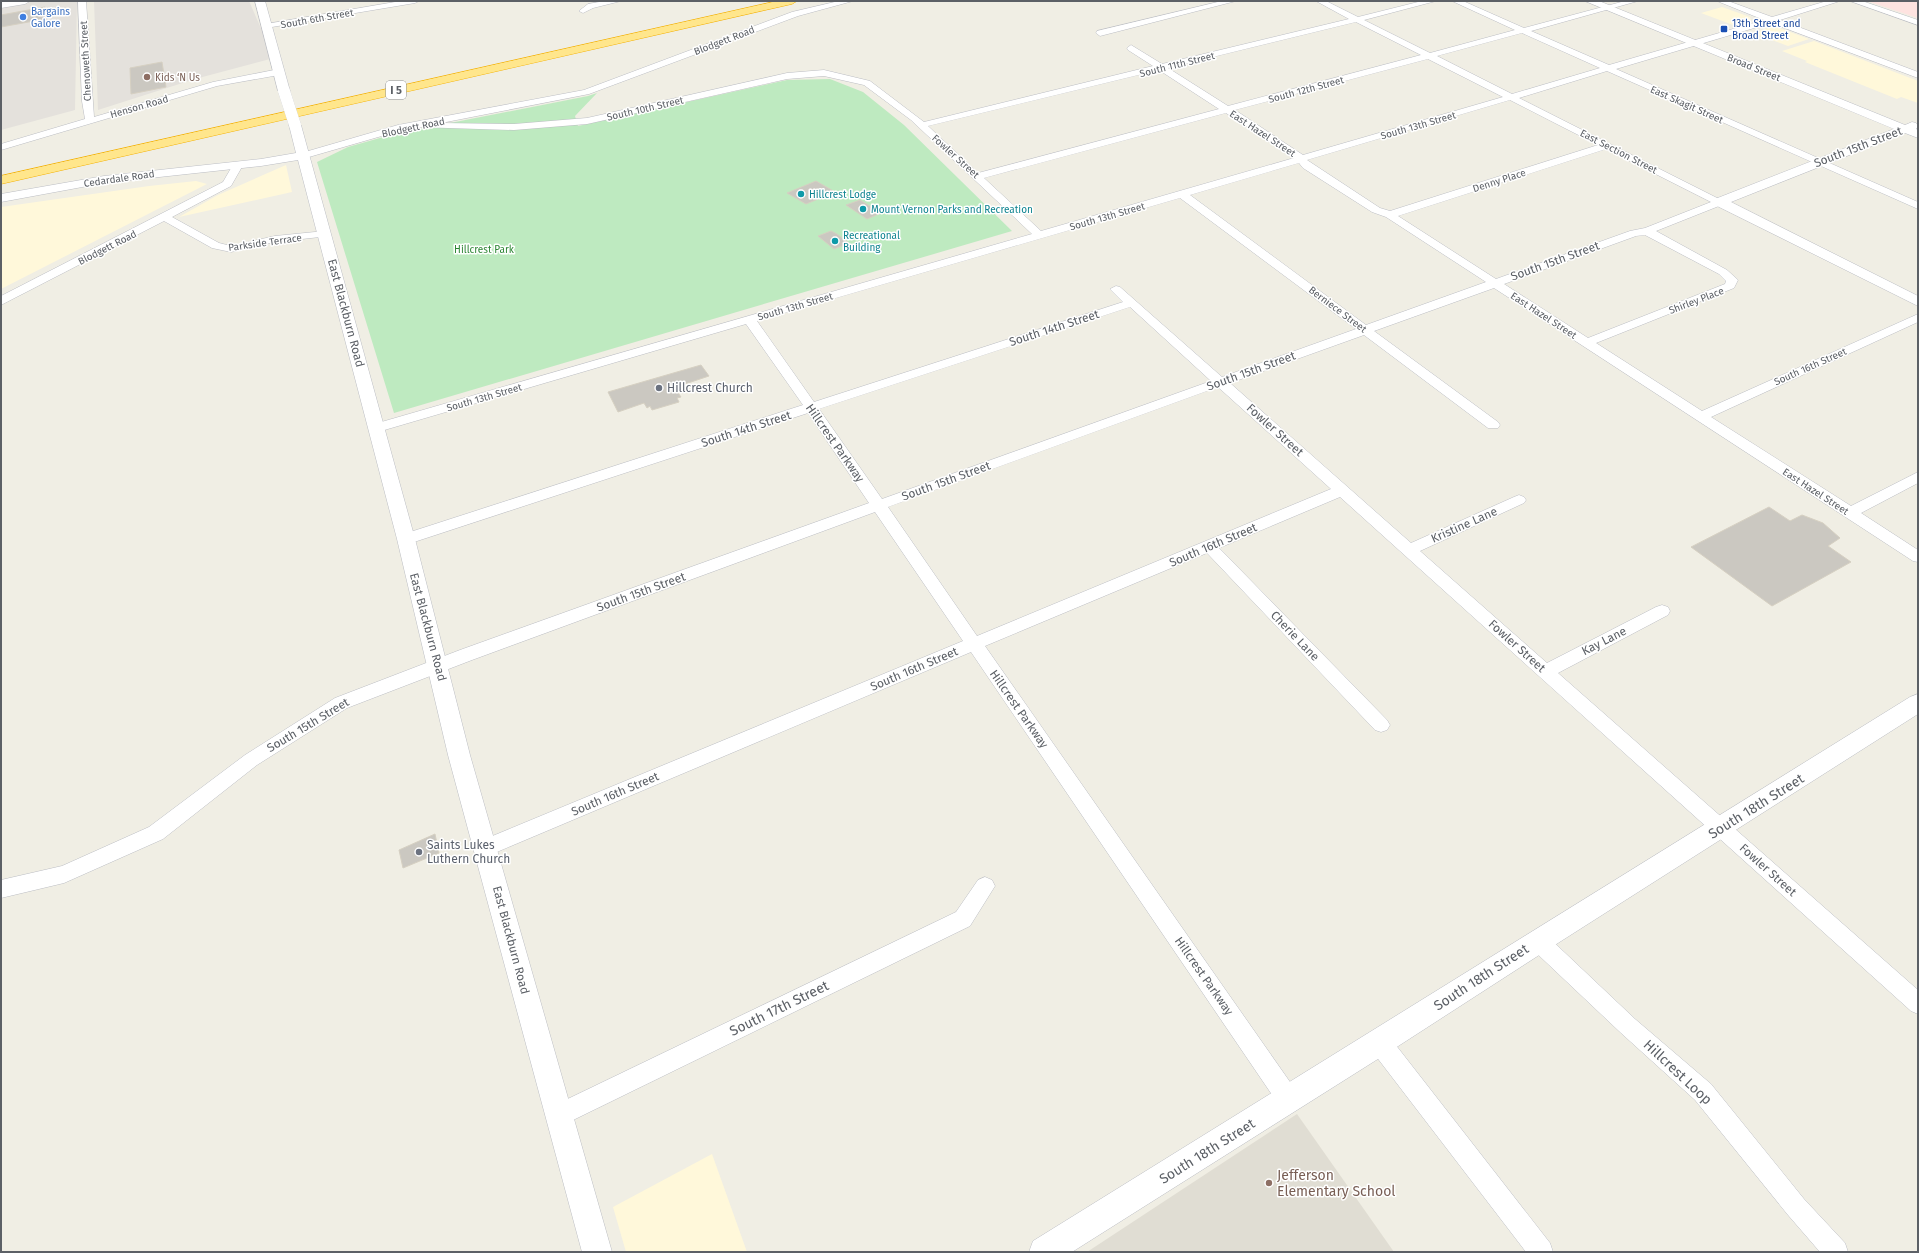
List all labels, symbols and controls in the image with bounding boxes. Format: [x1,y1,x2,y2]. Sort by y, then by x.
place label: Bargains Galore [31,6,70,30]
street label: South 6th Street [280,7,355,31]
marker: Bargains Galore [18,12,28,22]
place label: 13th Street and Broad Street [1732,18,1801,42]
street label: Chenoweth Street [78,20,94,101]
street label: Blodgett Road [692,24,756,58]
marker: 13th Street and Broad Street [1719,24,1729,34]
street label: South 11th Street [1138,50,1216,80]
street label: Broad Street [1725,52,1782,84]
marker: Kids ‘N Us [142,72,152,82]
place label: Kids ‘N Us [155,72,200,84]
street label: South 12th Street [1267,74,1346,106]
road number: I 5 [386,81,406,99]
street label: East Skagit Street [1648,83,1725,127]
street label: Henson Road [109,93,170,121]
street label: South 10th Street [606,94,685,124]
street label: East Hazel Street [1227,108,1298,160]
street label: South 13th Street [1379,109,1458,142]
street label: Blodgett Road [381,115,446,141]
street label: South 15th Street [1812,124,1905,170]
street label: East Section Street [1578,127,1660,177]
street label: Fowler Street [929,132,982,181]
street label: Denny Place [1471,167,1527,195]
street label: Cedardale Road [83,168,155,190]
marker: Hillcrest Lodge [796,189,806,199]
place label: Hillcrest Lodge [809,189,876,201]
street label: South 13th Street [1068,200,1147,233]
marker: Mount Vernon Parks and Recreation [858,204,868,214]
place label: Mount Vernon Parks and Recreation [871,204,1033,216]
street label: Blodgett Road [76,228,139,268]
place label: Recreational Building [843,230,900,254]
street label: Parkside Terrace [228,232,303,254]
marker: Recreational Building [830,236,840,246]
street label: South 15th Street [1509,238,1602,284]
park label: Hillcrest Park [454,244,515,256]
street label: East Blackburn Road [325,257,367,369]
street label: Berniece Street [1306,284,1369,336]
street label: Shirley Place [1667,285,1726,317]
street label: South 13th Street [756,290,835,323]
street label: East Hazel Street [1508,290,1579,342]
street label: South 14th Street [1007,307,1101,349]
street label: South 16th Street [1772,345,1849,388]
street label: South 15th Street [1205,348,1298,394]
street label: South 13th Street [445,381,524,414]
place label: Hillcrest Church [667,381,753,395]
marker: Hillcrest Church [654,383,664,393]
street label: Hillcrest Parkway [803,401,867,485]
street label: Fowler Street [1244,401,1307,460]
street label: South 14th Street [699,408,793,450]
street label: South 15th Street [900,458,993,504]
street label: East Hazel Street [1780,466,1851,518]
street label: Kristine Lane [1429,504,1499,546]
street label: South 16th Street [1167,520,1260,570]
street label: South 15th Street [595,569,688,615]
street label: East Blackburn Road [407,571,449,683]
street label: Cherie Lane [1268,608,1322,664]
street label: Fowler Street [1486,617,1549,676]
street label: Kay Lane [1579,624,1629,658]
street label: South 16th Street [868,644,961,694]
street label: Hillcrest Parkway [987,667,1051,751]
street label: South 15th Street [264,695,352,755]
street label: South 16th Street [569,769,662,819]
street label: South 18th Street [1705,770,1808,843]
place label: Saints Lukes Luthern Church [427,838,510,866]
street label: Fowler Street [1737,841,1800,900]
marker: Saints Lukes Luthern Church [414,847,424,857]
street label: East Blackburn Road [490,884,532,996]
street label: Hillcrest Parkway [1172,934,1236,1018]
street label: South 18th Street [1431,940,1533,1014]
street label: South 17th Street [727,977,832,1040]
street label: Hillcrest Loop [1640,1036,1715,1108]
street label: South 18th Street [1156,1115,1259,1188]
place label: Jefferson Elementary School [1277,1167,1395,1200]
marker: Jefferson Elementary School [1264,1178,1274,1188]

